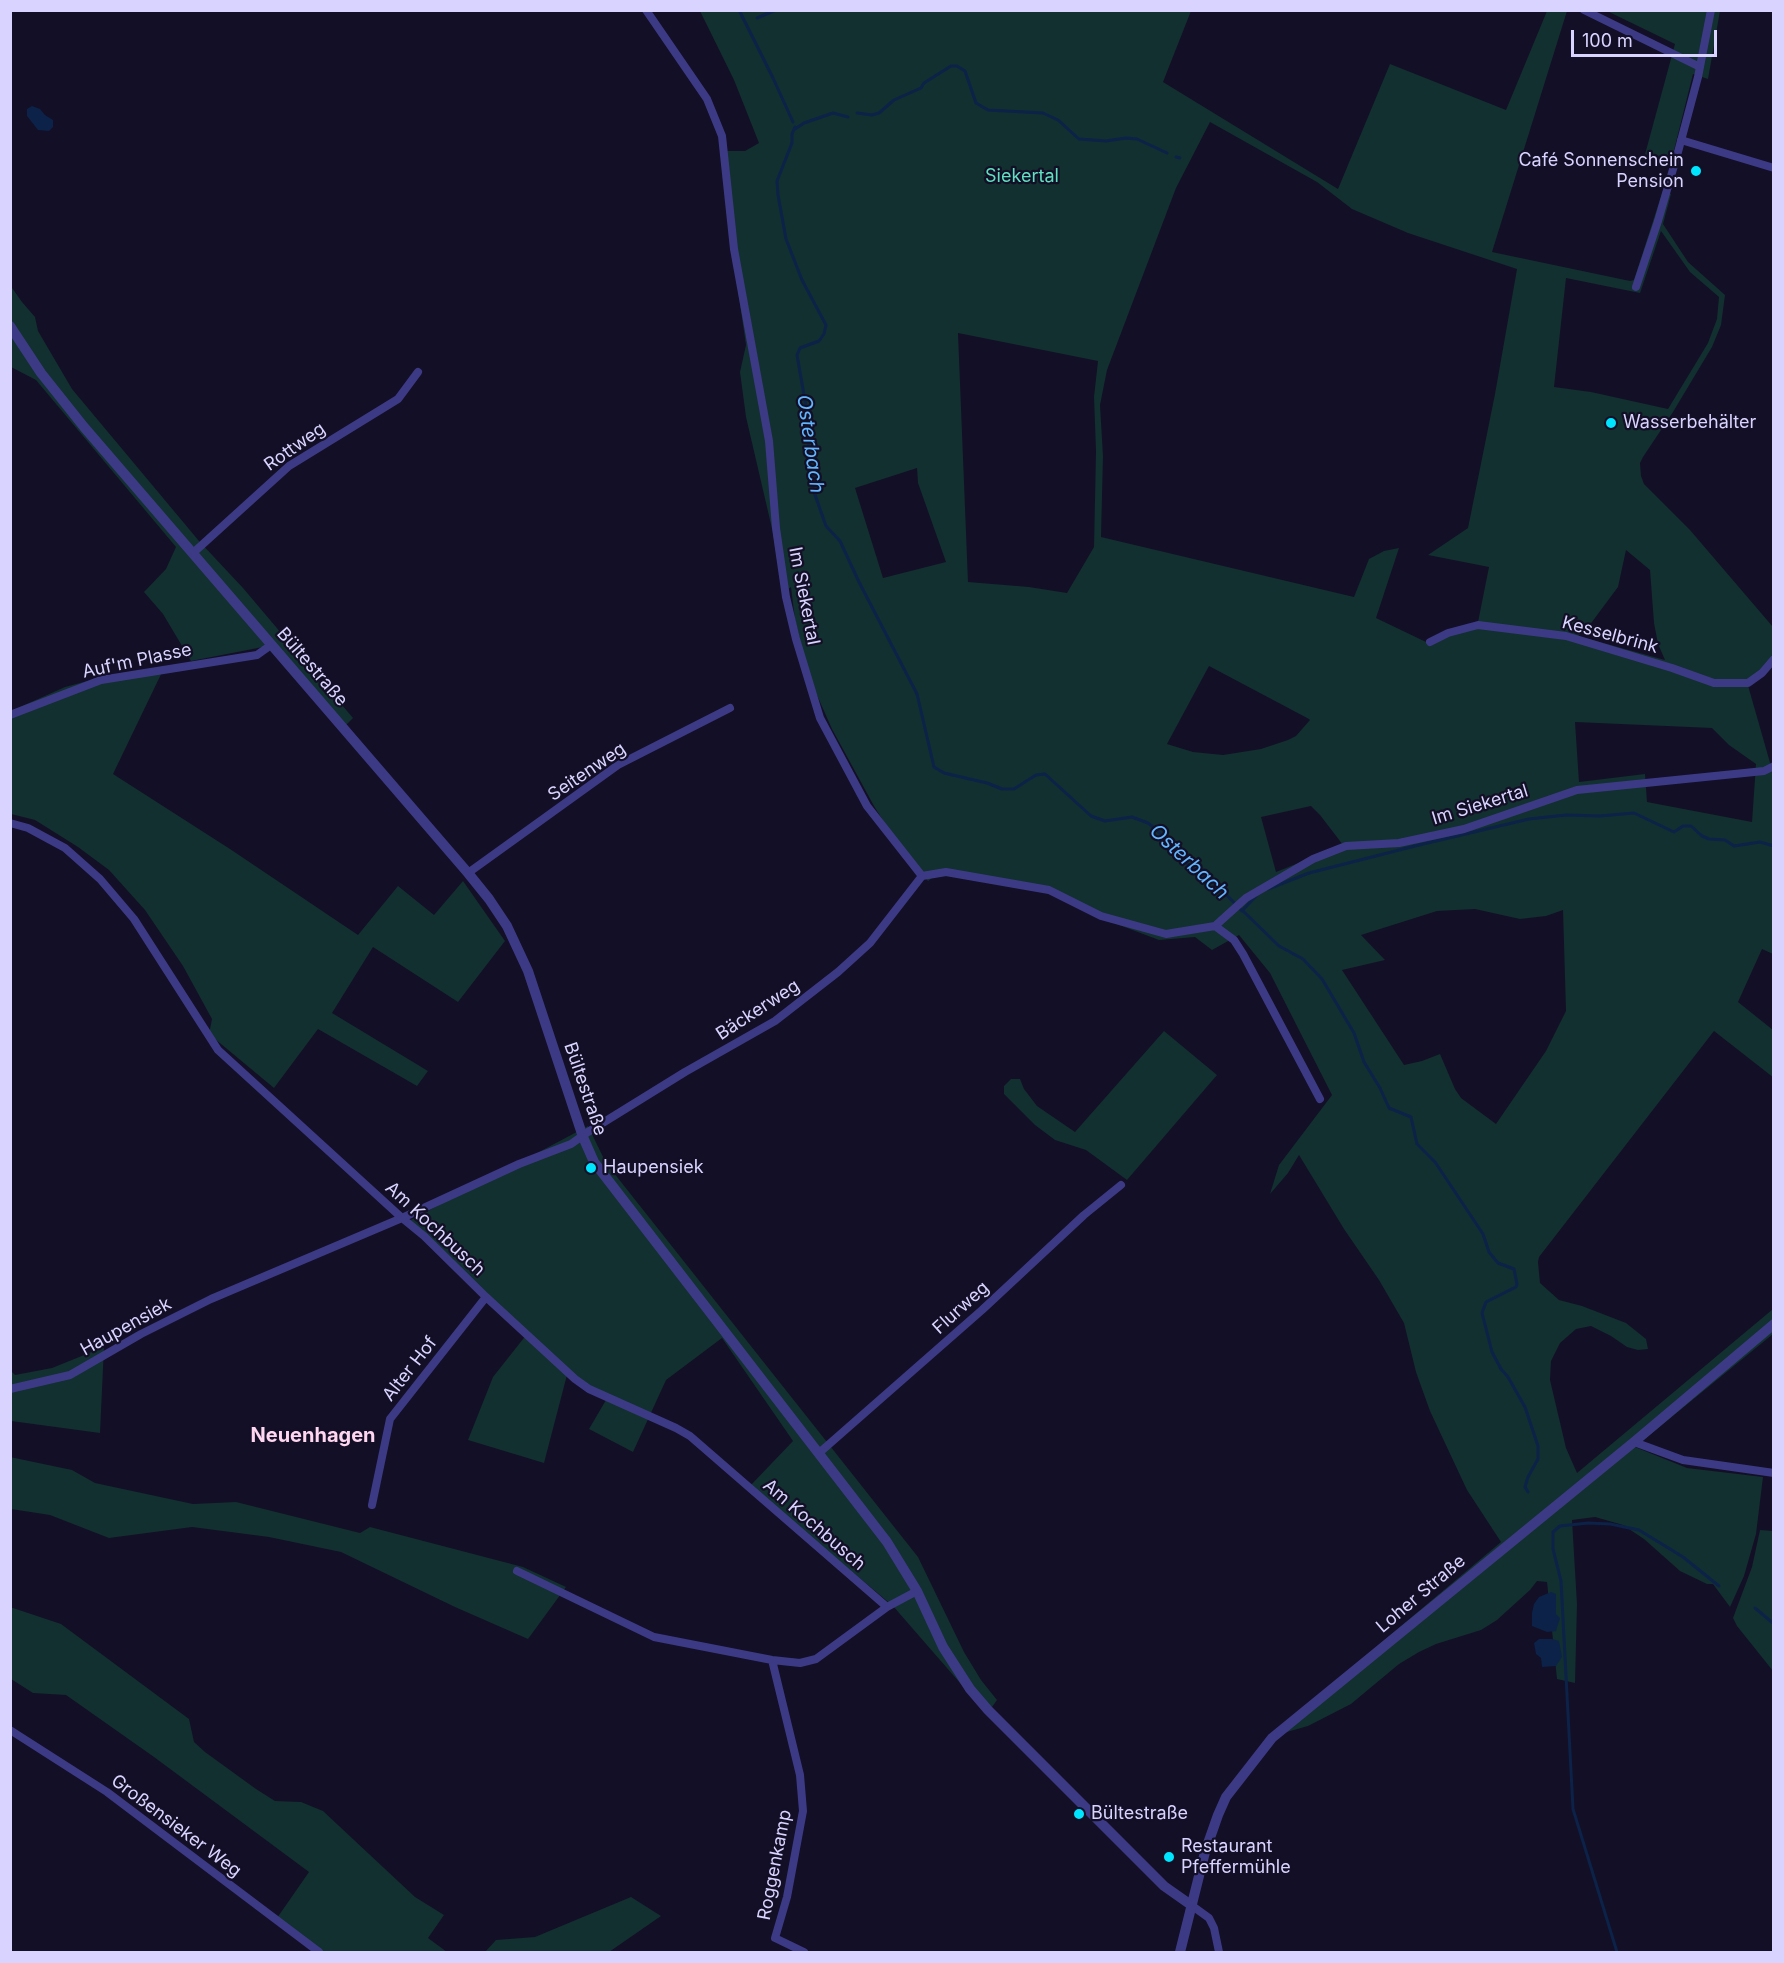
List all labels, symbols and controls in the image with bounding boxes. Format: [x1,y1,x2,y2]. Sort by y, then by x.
scale bar [1574,18,1720,56]
text: 100 m [1582,30,1633,51]
place label: Café Sonnenschein Pension [1518,150,1684,192]
marker: Café Sonnenschein Pension [1689,164,1703,178]
park label: Siekertal [985,166,1059,188]
water label: Osterbach [791,393,829,495]
place label: Wasserbehälter [1623,412,1756,434]
marker: Wasserbehälter [1604,416,1618,430]
street label: Rottweg [260,418,330,476]
street label: Im Siekertal [784,545,824,647]
street label: Kesselbrink [1560,612,1660,658]
street label: Bültestraße [272,623,352,711]
street label: Auf'm Plasse [80,639,194,683]
street label: Seitenweg [544,738,630,806]
street label: Im Siekertal [1429,780,1531,830]
water label: Osterbach [1144,819,1234,905]
street label: Bäckerweg [712,975,804,1045]
street label: Bültestraße [559,1040,611,1138]
place label: Haupensiek [603,1157,704,1179]
marker: Haupensiek [584,1161,598,1175]
street label: Am Kochbusch [381,1177,489,1281]
street label: Flurweg [928,1277,994,1339]
street label: Haupensiek [77,1293,175,1361]
street label: Alter Hof [378,1332,442,1406]
district label: Neuenhagen [250,1424,376,1448]
street label: Am Kochbusch [758,1475,870,1575]
street label: Loher Straße [1372,1550,1470,1638]
street label: Großensieker Weg [107,1770,245,1882]
place label: Bültestraße [1091,1803,1188,1825]
marker: Bültestraße [1072,1807,1086,1821]
street label: Roggenkamp [754,1808,796,1922]
place label: Restaurant Pfeffermühle [1181,1836,1291,1878]
marker: Restaurant Pfeffermühle [1162,1850,1176,1864]

